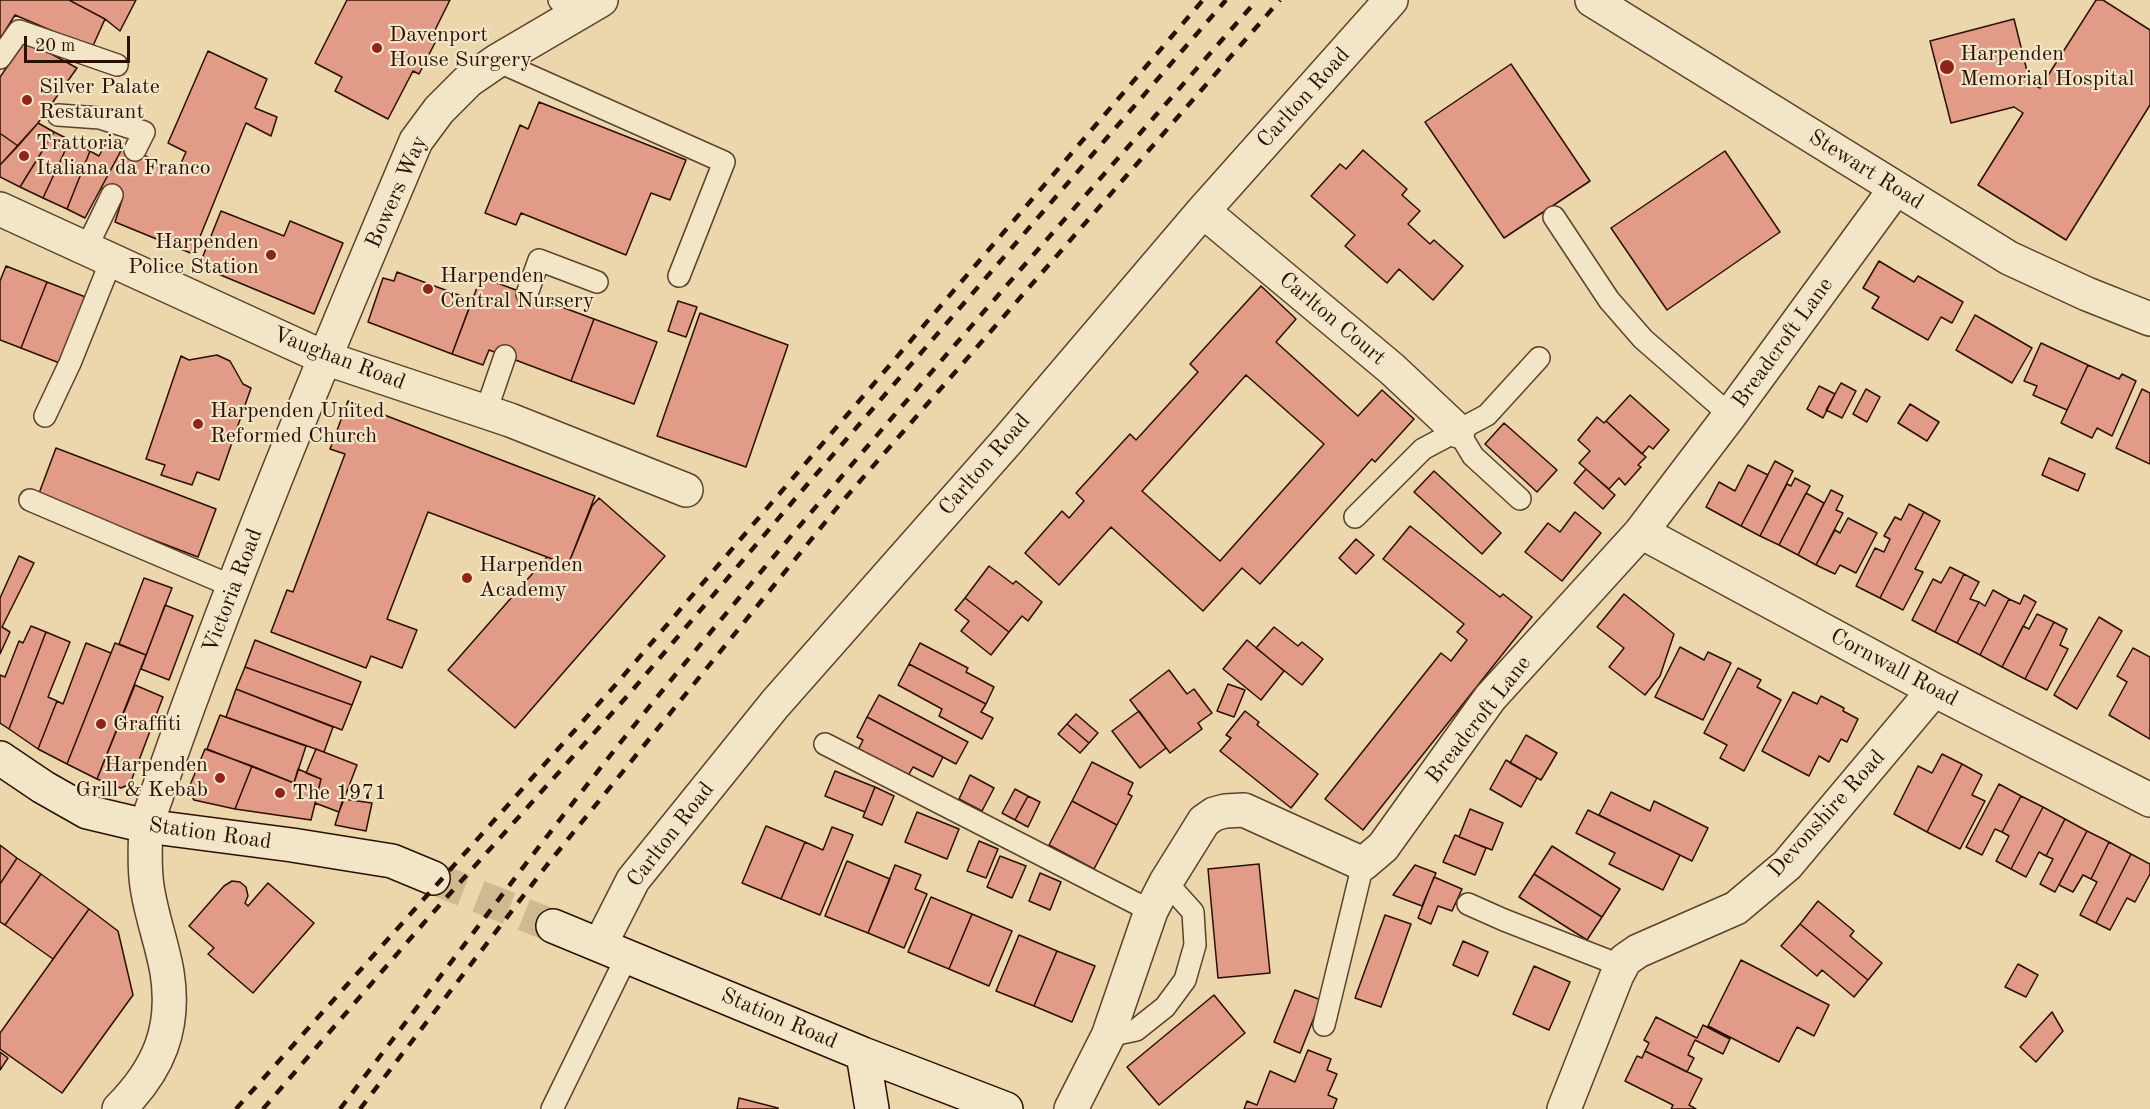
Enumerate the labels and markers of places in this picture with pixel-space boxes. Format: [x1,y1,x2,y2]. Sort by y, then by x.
place label: Davenport House Surgery [389,22,532,74]
marker: Davenport House Surgery [370,41,384,55]
place label: Harpenden Memorial Hospital [1960,41,2135,92]
marker: Harpenden Memorial Hospital [1938,58,1956,76]
place label: Silver Palate Restaurant [39,74,160,125]
marker: Silver Palate Restaurant [20,93,34,107]
place label: Trattoria Italiana da Franco [36,130,211,182]
marker: Trattoria Italiana da Franco [17,149,31,163]
place label: Harpenden Police Station [128,229,259,280]
marker: Harpenden Police Station [264,248,278,262]
place label: Harpenden Central Nursery [440,263,594,314]
marker: Harpenden Central Nursery [421,282,435,296]
place label: Harpenden United Reformed Church [210,398,385,450]
marker: Harpenden United Reformed Church [191,417,205,431]
place label: Harpenden Academy [479,552,583,604]
marker: Harpenden Academy [460,571,474,585]
place label: Graffiti [113,711,181,737]
marker: Graffiti [94,717,108,731]
place label: Harpenden Grill & Kebab [76,752,208,804]
marker: Harpenden Grill & Kebab [213,771,227,785]
place label: The 1971 [292,780,387,806]
marker: The 1971 [273,786,287,800]

